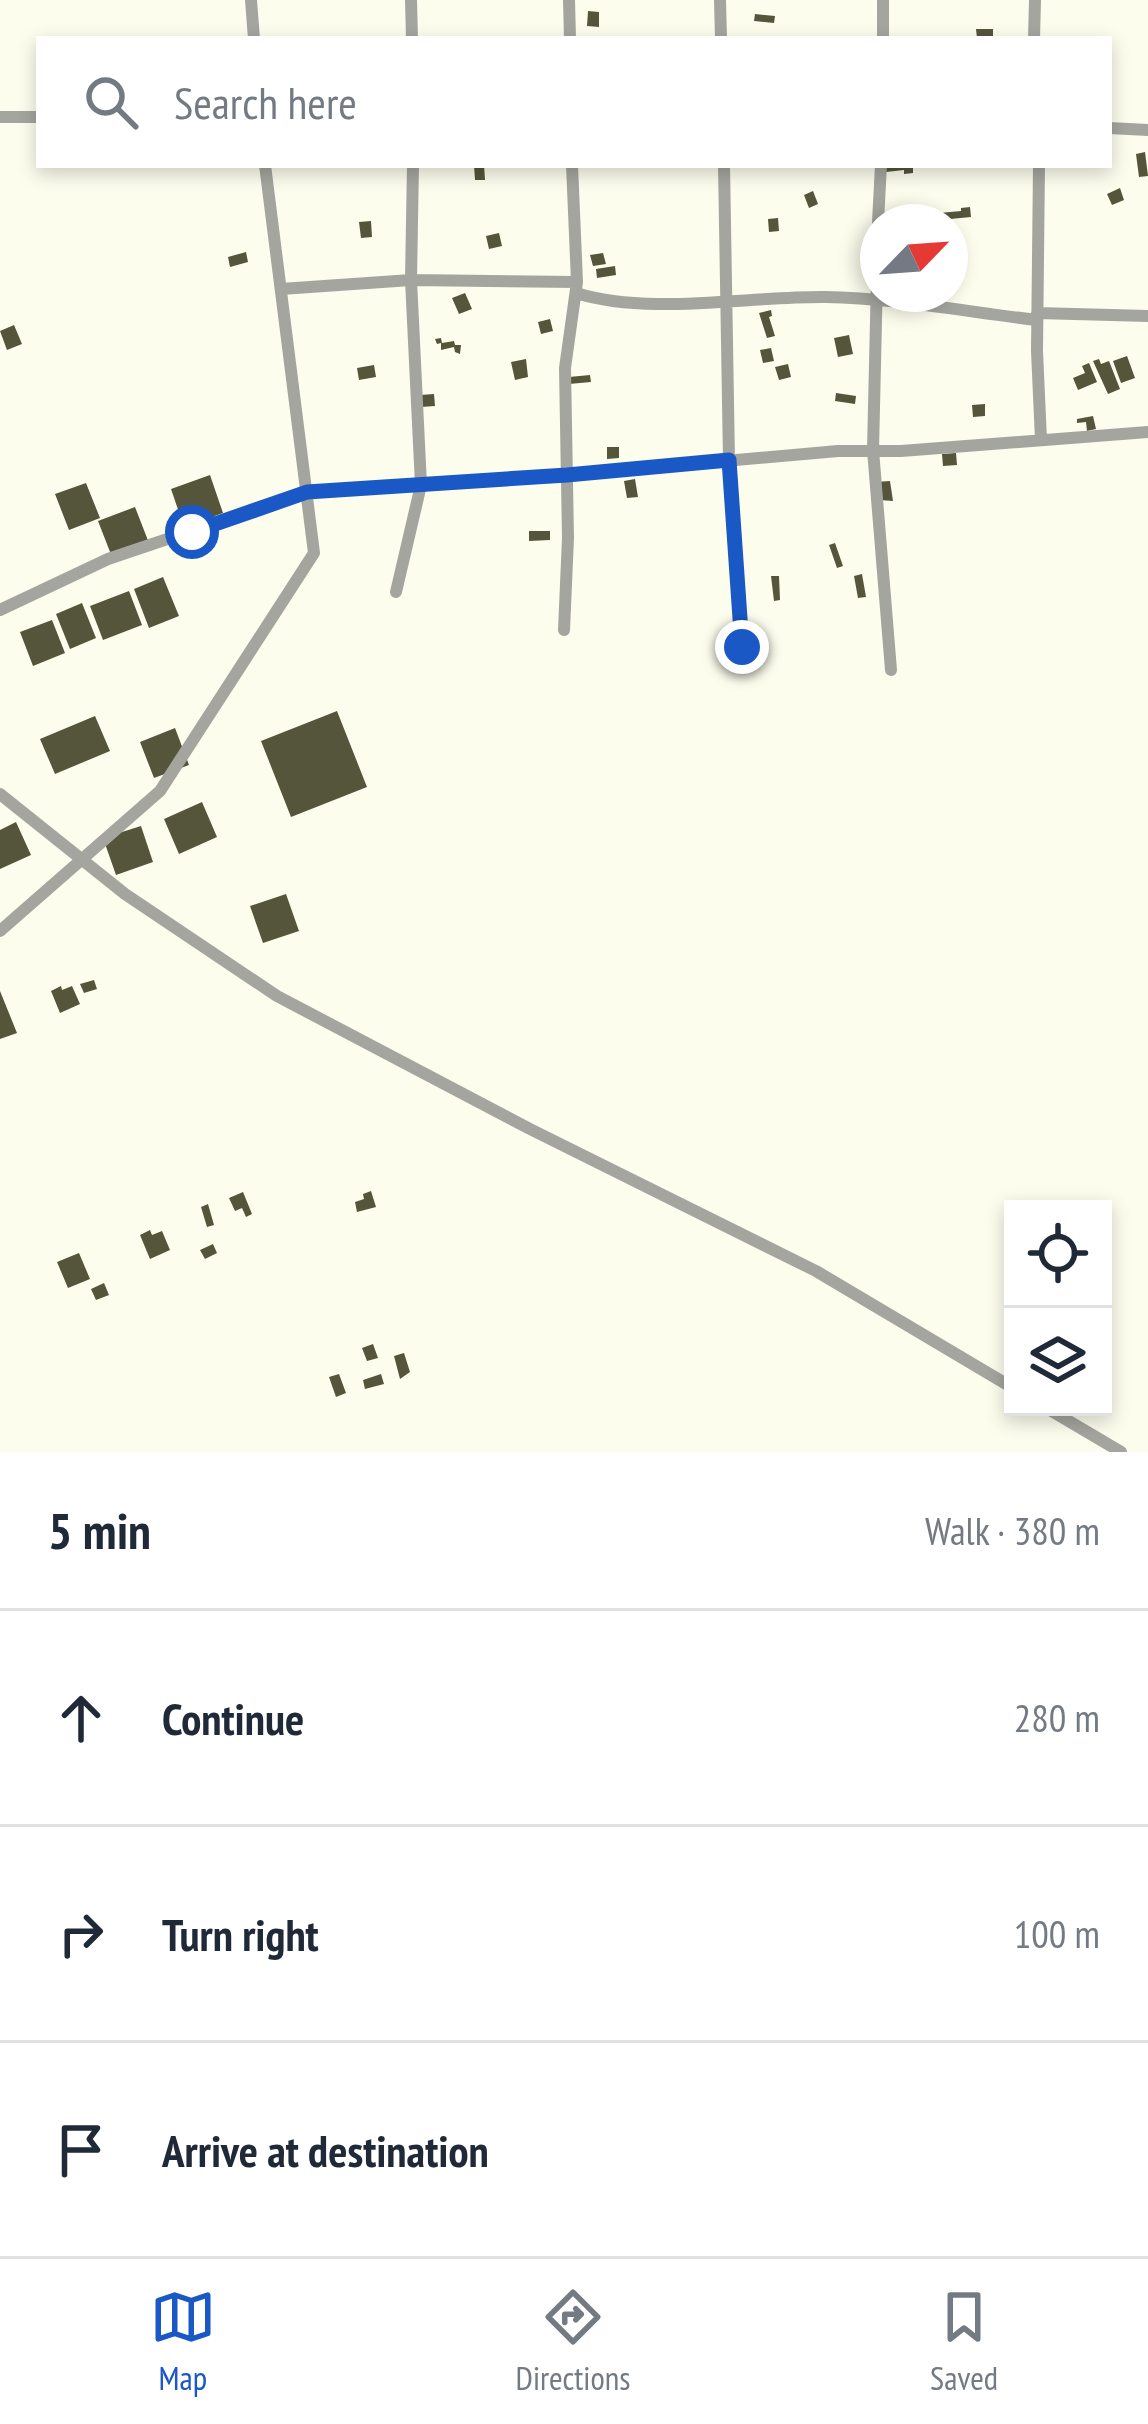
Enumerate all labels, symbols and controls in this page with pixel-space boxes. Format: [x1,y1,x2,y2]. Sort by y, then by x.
search box [36,36,1112,168]
icon: search [78,69,144,135]
text: Search here [174,73,357,131]
north arrow [860,204,968,312]
route start [165,505,219,559]
route end [715,620,769,674]
map controls [1004,1200,1112,1416]
button: locate [1004,1200,1112,1308]
button: layers [1004,1308,1112,1416]
text: 5 min [48,1497,151,1563]
text: Walk · 380 m [925,1505,1100,1556]
icon: ahead [48,1685,114,1751]
text: Continue [162,1689,304,1747]
text: 280 m [1014,1692,1100,1743]
icon: right [48,1901,114,1967]
text: Turn right [162,1905,319,1963]
text: 100 m [1014,1908,1100,1959]
icon: arrive [48,2117,114,2183]
text: Arrive at destination [162,2121,489,2179]
tab: Map [150,2284,216,2399]
tab: Directions [516,2284,630,2399]
tab: Saved [930,2284,998,2399]

